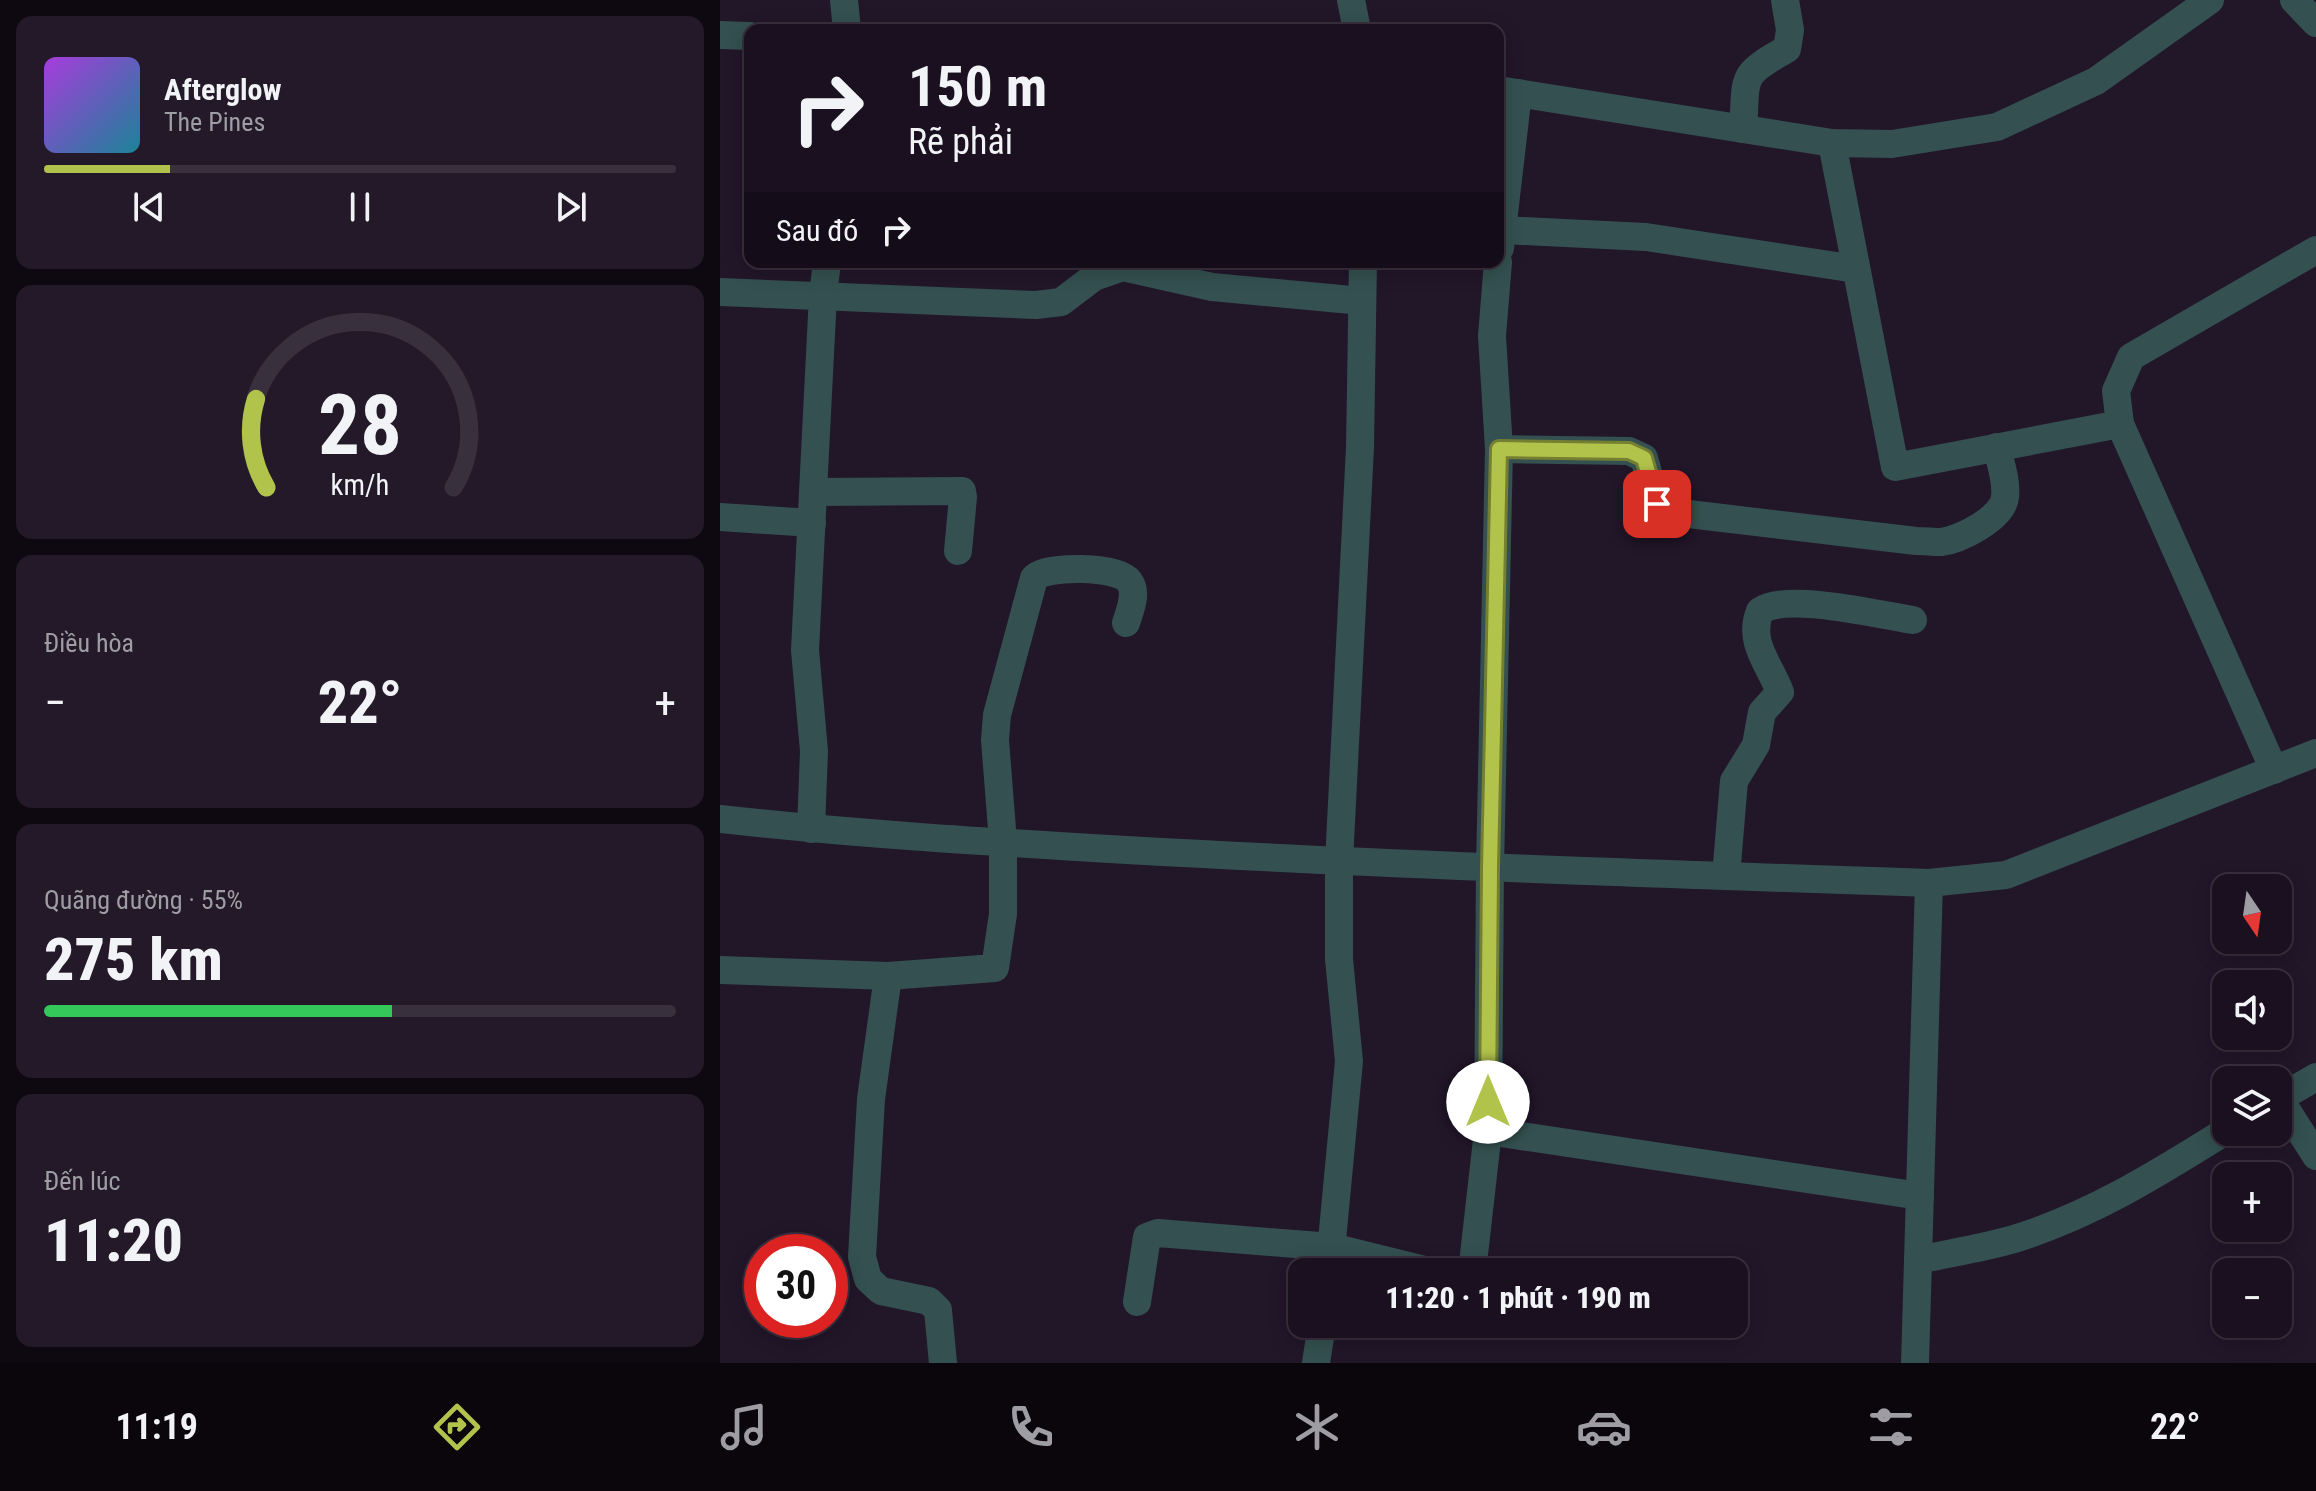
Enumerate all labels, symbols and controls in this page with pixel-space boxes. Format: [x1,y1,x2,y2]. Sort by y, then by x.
text: 150 m [908,54,1047,120]
icon: right [776,56,880,160]
text: Afterglow [164,72,282,107]
text: The Pines [164,107,265,137]
text: Rẽ phải [908,121,1013,163]
icon: previous [127,185,171,229]
icon: pause [338,185,382,229]
icon: next [549,185,593,229]
icon: right [874,208,918,252]
text: Sau đó [776,213,858,248]
text: 28 [318,377,402,474]
text: km/h [331,468,389,502]
pin [1623,470,1691,538]
icon: arrive [1635,482,1679,526]
text: Điều hòa [44,628,134,658]
text: 22° [318,667,402,738]
text: − [44,677,66,729]
text: + [654,677,676,729]
north arrow [2212,874,2292,954]
map controls [2212,874,2292,1338]
text: Quãng đường · 55% [44,885,243,915]
text: 275 km [44,924,223,995]
button: sound [2212,970,2292,1050]
position arrow [1446,1060,1530,1144]
button: layers [2212,1066,2292,1146]
button: + [2212,1162,2292,1242]
text: Đến lúc [44,1166,121,1196]
text: 11:20 [44,1205,183,1276]
speed limit sign: 30 [744,1234,848,1338]
button: − [2212,1258,2292,1338]
text: 11:20 · 1 phút · 190 m [1385,1280,1651,1315]
icon: directions [429,1399,485,1455]
icon: music [716,1399,772,1455]
icon: phone [1003,1399,1059,1455]
icon: climate [1289,1399,1345,1455]
icon: car [1576,1399,1632,1455]
icon: filters [1863,1399,1919,1455]
text: 11:19 [115,1406,198,1448]
text: 22° [2150,1406,2200,1448]

